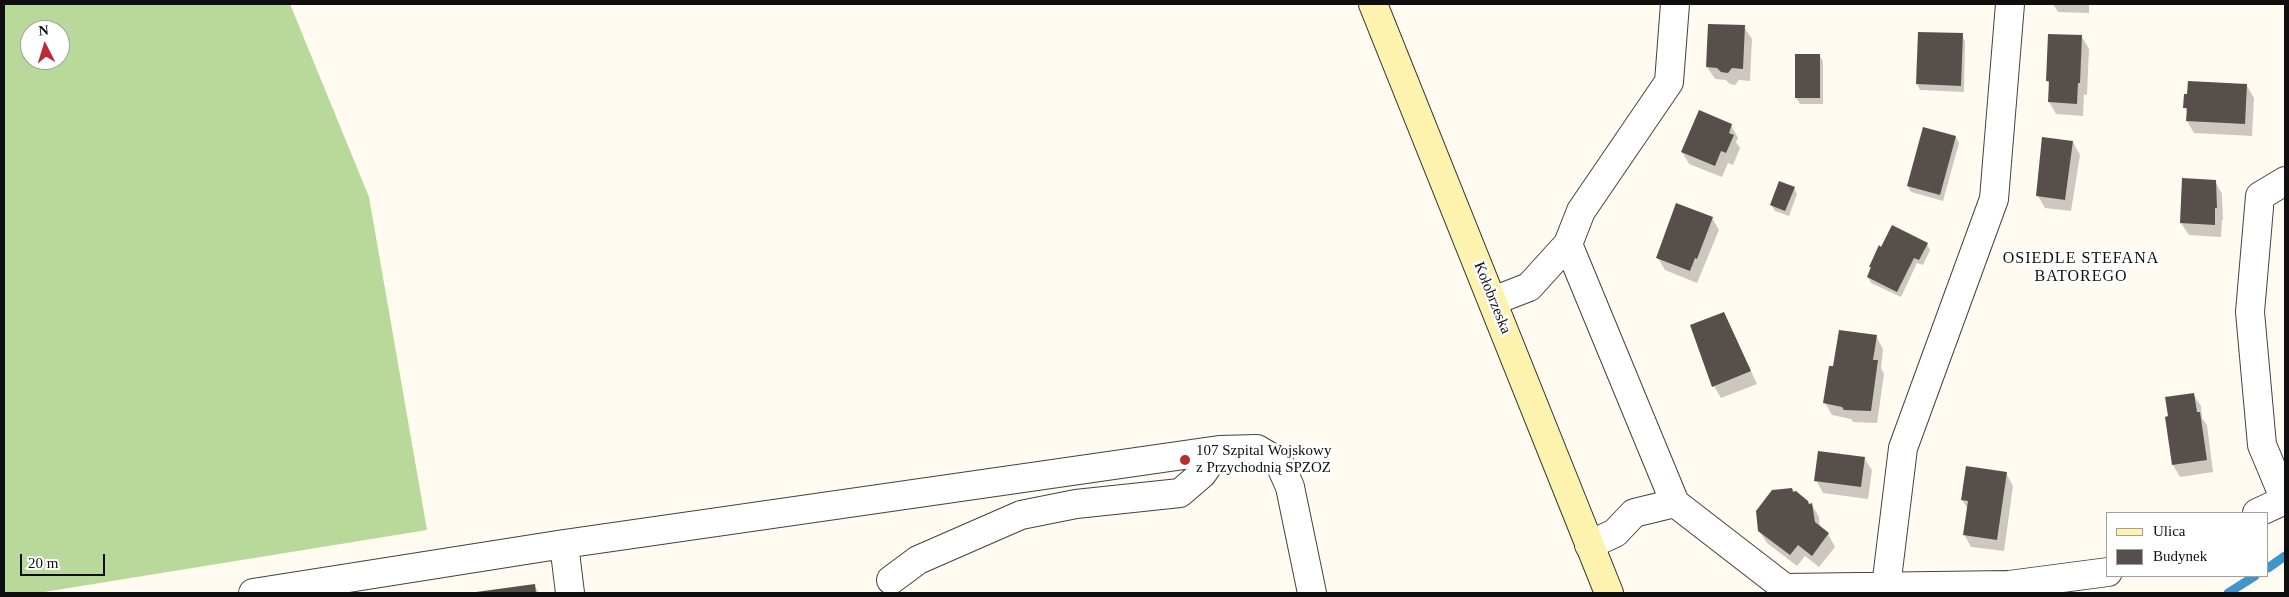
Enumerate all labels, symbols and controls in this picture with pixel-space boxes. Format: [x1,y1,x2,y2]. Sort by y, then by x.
north arrow [20,20,70,70]
text: N [38,23,49,38]
district label: OSIEDLE STEFANA BATOREGO [2001,249,2161,287]
street label: Kołobrzeska [1469,259,1515,337]
place label: 107 Szpital Wojskowy z Przychodnią SPZOZ [1196,442,1331,477]
marker: 107 Szpital Wojskowy z Przychodnią SPZOZ [1178,453,1192,467]
legend [2106,512,2269,577]
text: Ulica [2153,523,2185,539]
scale bar [22,544,108,576]
text: Budynek [2153,548,2207,564]
text: 20 m [28,555,58,571]

